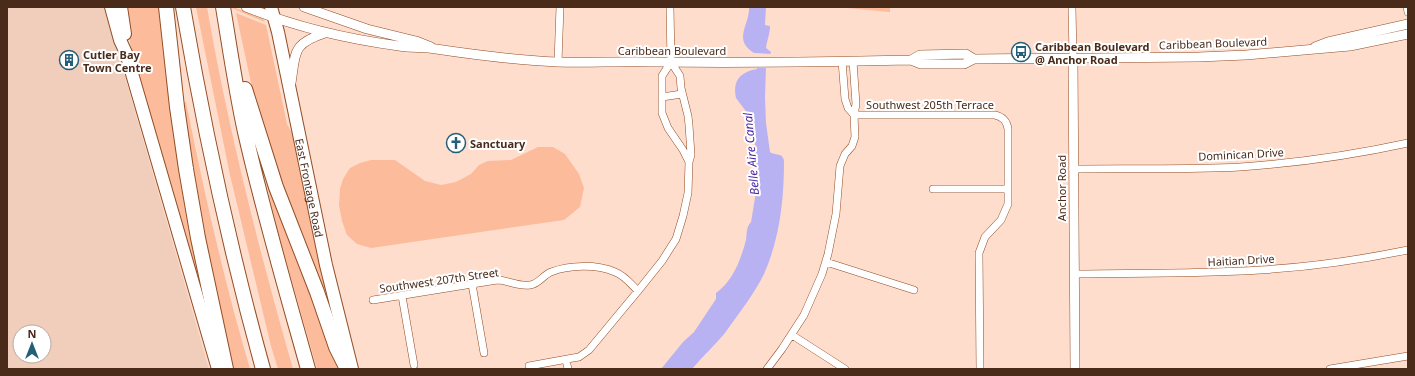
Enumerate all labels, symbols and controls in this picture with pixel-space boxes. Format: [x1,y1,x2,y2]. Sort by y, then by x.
street label: Caribbean Boulevard [1159,34,1267,52]
place label: Caribbean Boulevard @ Anchor Road [1035,39,1149,67]
bus stop icon: Caribbean Boulevard @ Anchor Road [1010,41,1032,63]
street label: Caribbean Boulevard [618,43,726,58]
place label: Cutler Bay Town Centre [83,47,152,75]
building icon: Cutler Bay Town Centre [58,49,80,71]
street label: Southwest 205th Terrace [866,97,994,112]
water label: Belle Aire Canal [739,111,763,196]
church icon: Sanctuary [445,132,467,154]
place label: Sanctuary [470,136,526,151]
street label: East Frontage Road [293,137,328,238]
street label: Dominican Drive [1198,144,1284,164]
street label: Anchor Road [1054,155,1069,221]
street label: Haitian Drive [1207,251,1275,269]
street label: Southwest 207th Street [378,264,500,296]
north arrow [12,324,52,364]
text: N [28,326,36,341]

